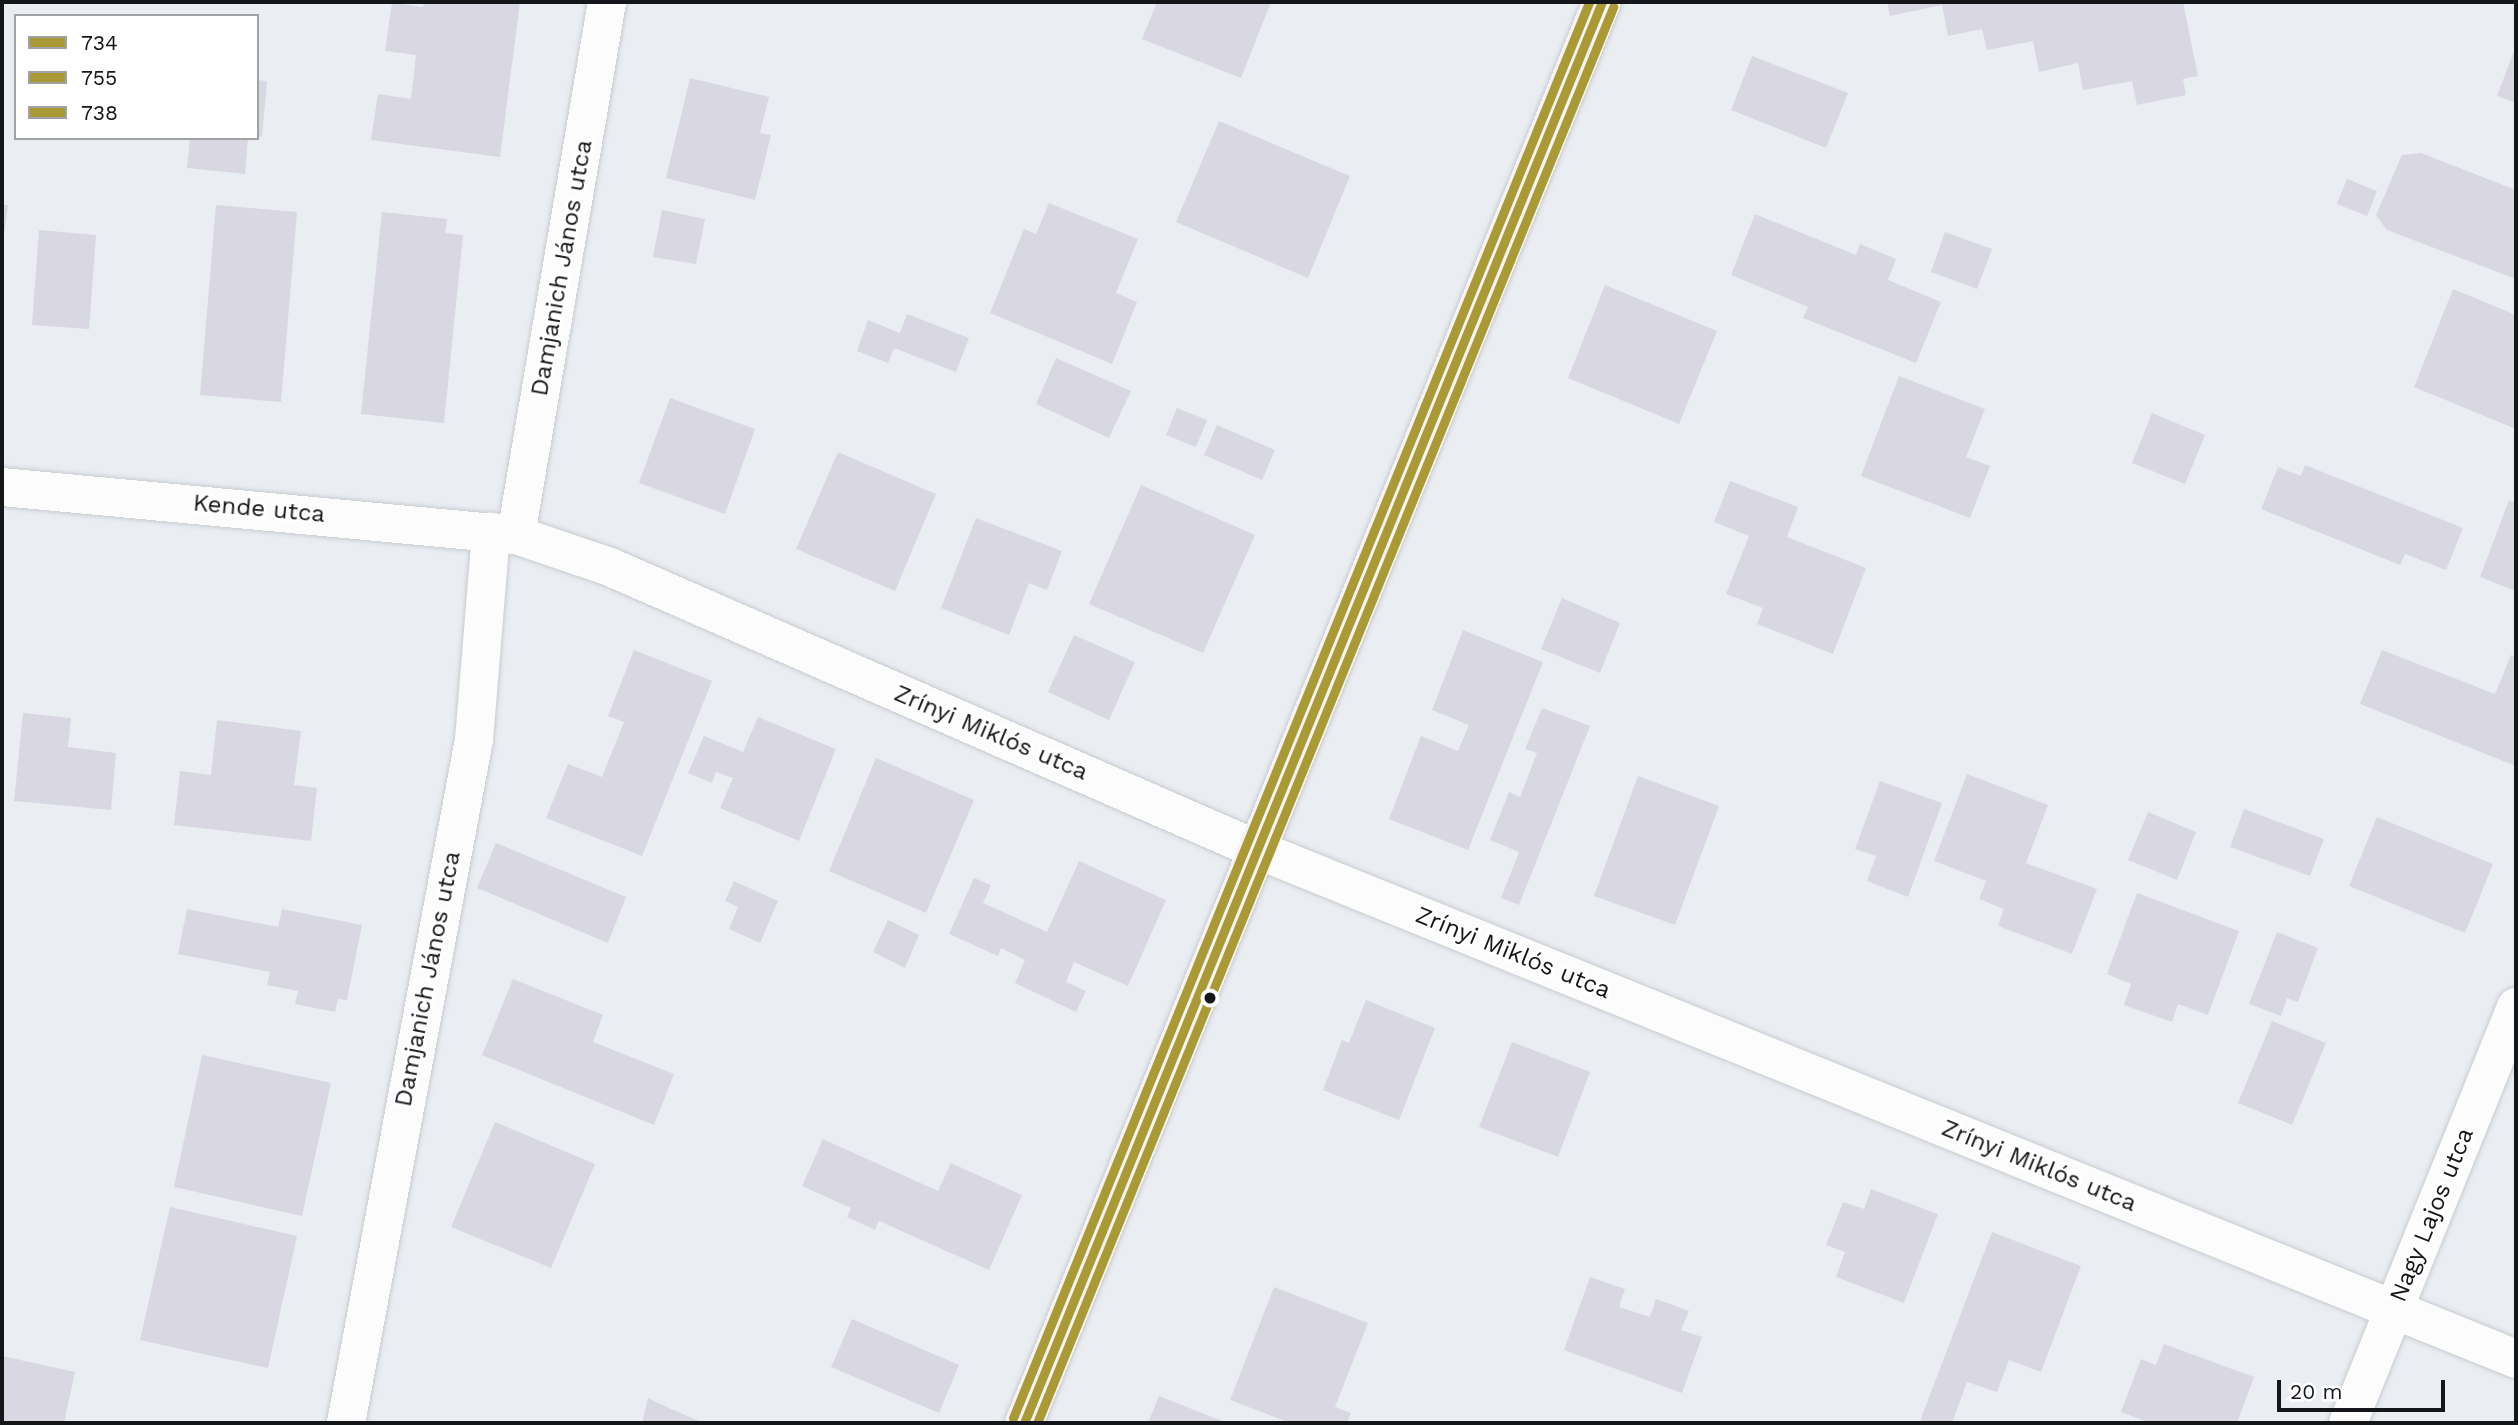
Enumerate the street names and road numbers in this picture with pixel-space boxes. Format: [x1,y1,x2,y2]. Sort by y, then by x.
street label: Damjanich János utca [525,137,599,399]
street label: Kende utca [192,489,326,529]
street label: Zrínyi Miklós utca [890,679,1092,787]
street label: Damjanich János utca [389,849,467,1109]
street label: Zrínyi Miklós utca [1411,901,1615,1005]
street label: Zrínyi Miklós utca [1937,1114,2141,1218]
street label: Nagy Lajos utca [2384,1123,2480,1307]

